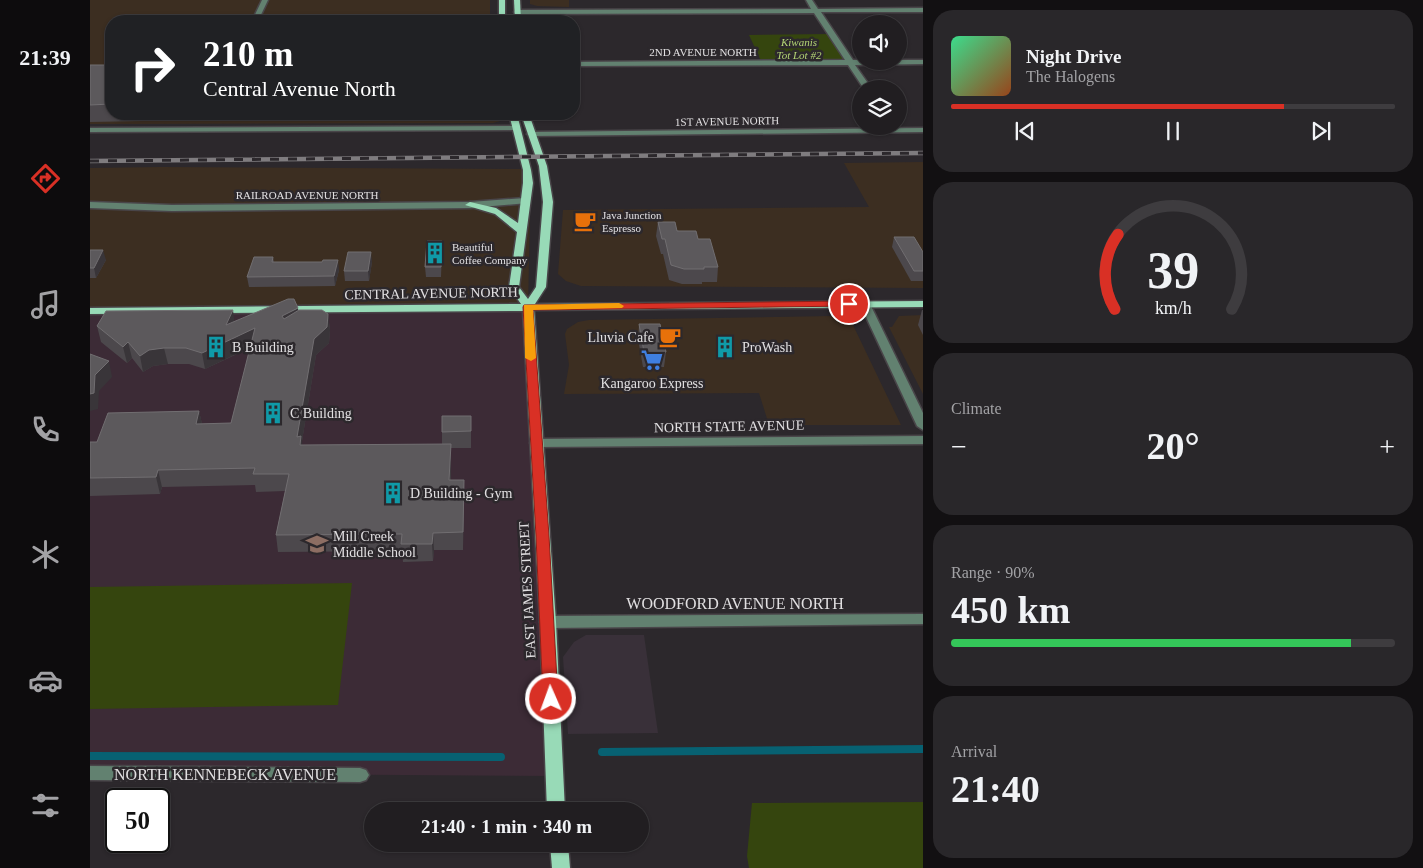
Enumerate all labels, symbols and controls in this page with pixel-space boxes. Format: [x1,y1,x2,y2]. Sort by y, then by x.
map controls [852,15,907,135]
button: sound [852,15,907,70]
icon: right [120,35,185,100]
text: 210 m [203,35,293,74]
park label: Kiwanis Tot Lot #2 [777,36,822,61]
text: 21:39 [19,45,71,70]
street label: 2ND AVENUE NORTH [649,46,757,58]
text: Night Drive [1026,46,1122,67]
text: The Halogens [1026,68,1115,85]
text: Central Avenue North [203,76,396,101]
button: layers [852,80,907,135]
street label: 1ST AVENUE NORTH [675,114,779,128]
icon: previous [1011,117,1039,145]
icon: pause [1159,117,1187,145]
icon: next [1307,117,1335,145]
icon: directions [28,161,63,196]
street label: RAILROAD AVENUE NORTH [236,189,378,201]
cafe icon: Java Junction Espresso [572,208,598,234]
place label: Java Junction Espresso [602,209,662,234]
building icon: Beautiful Coffee Company [422,240,448,266]
place label: Beautiful Coffee Company [452,241,528,266]
text: 39 [1147,242,1199,299]
pin [828,283,870,325]
street label: CENTRAL AVENUE NORTH [344,284,518,303]
icon: music [28,287,63,322]
icon: arrive [835,290,863,318]
text: km/h [1155,298,1191,318]
cafe icon: Lluvia Cafe [657,324,683,350]
place label: Lluvia Cafe [588,330,654,345]
building icon: B Building [203,334,229,360]
building icon: ProWash [712,334,738,360]
place label: B Building [232,340,294,355]
place label: ProWash [742,340,792,355]
supermarket icon: Kangaroo Express [639,347,665,373]
place label: Kangaroo Express [600,376,704,391]
building icon: C Building [260,400,286,426]
text: Climate [951,400,1002,417]
place label: C Building [290,406,352,421]
icon: phone [28,412,63,447]
street label: NORTH STATE AVENUE [654,418,804,435]
text: 20° [1146,425,1200,467]
text: − [951,431,967,462]
text: + [1379,431,1395,462]
building icon: D Building - Gym [380,480,406,506]
place label: D Building - Gym [410,486,512,501]
street label: EAST JAMES STREET [516,521,539,659]
place label: Mill Creek Middle School [333,529,416,560]
school or university icon: Mill Creek Middle School [304,531,330,557]
icon: climate [28,537,63,572]
text: Range · 90% [951,564,1035,581]
text: 450 km [951,589,1070,631]
street label: WOODFORD AVENUE NORTH [626,595,844,612]
icon: car [28,663,63,698]
position arrow [524,672,576,724]
text: Arrival [951,743,997,760]
street label: NORTH KENNEBECK AVENUE [114,766,336,783]
text: 21:40 [951,768,1040,810]
icon: filters [28,788,63,823]
speed limit sign: 50 [105,788,170,853]
text: 21:40 · 1 min · 340 m [421,816,592,837]

